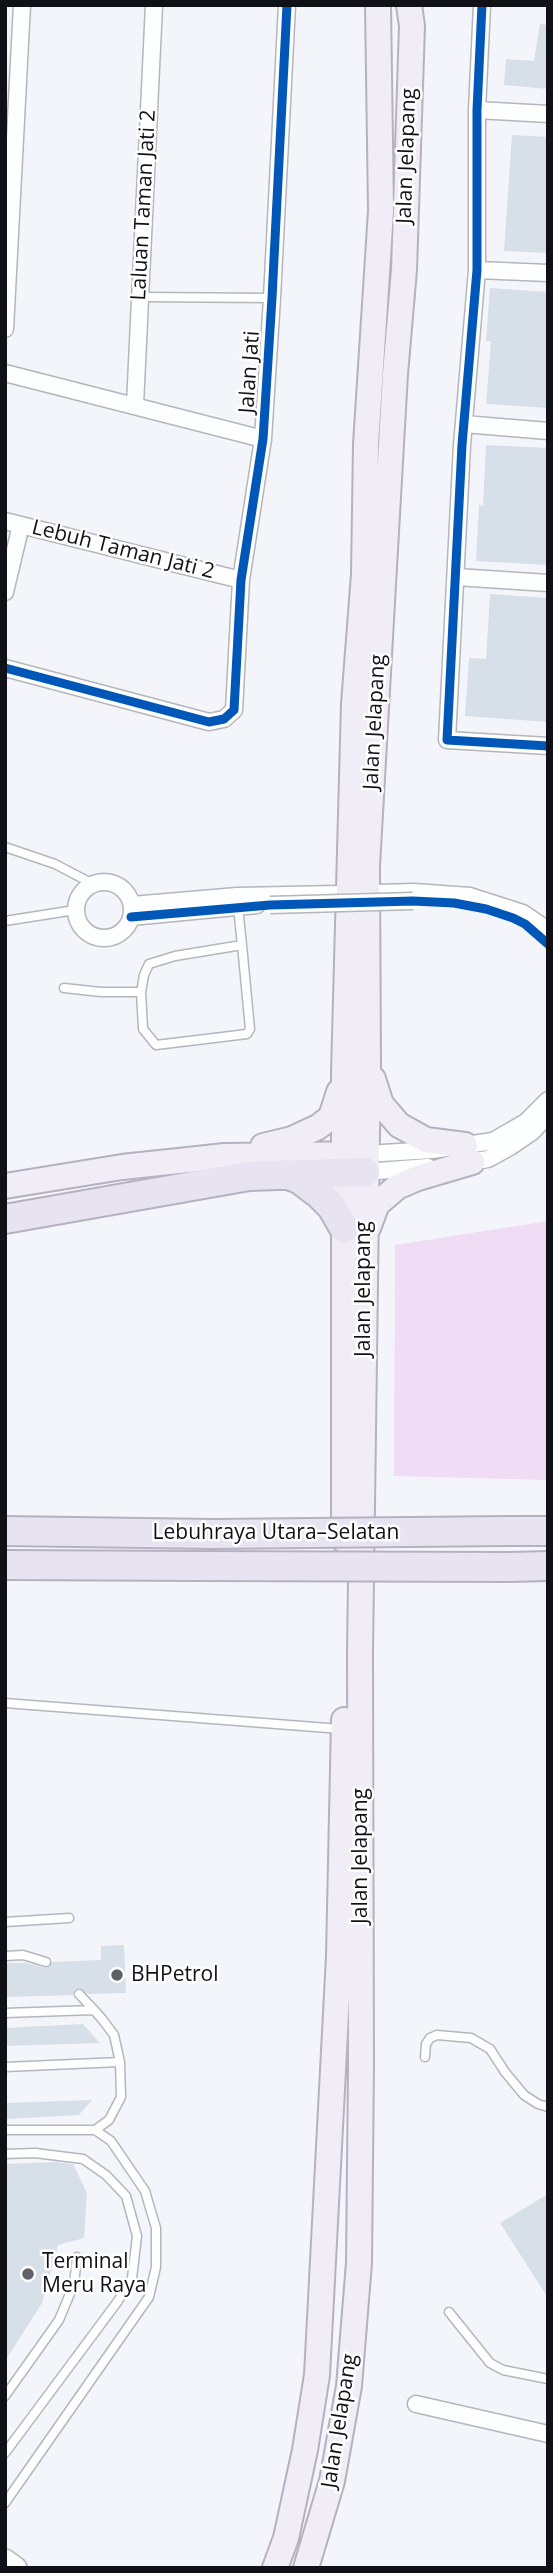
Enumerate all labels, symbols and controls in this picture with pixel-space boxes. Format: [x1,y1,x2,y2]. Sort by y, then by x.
street label: Jalan Jelapang [392,88,422,224]
street label: Laluan Taman Jati 2 [126,109,162,301]
street label: Jalan Jati [235,330,265,414]
street label: Lebuh Taman Jati 2 [29,515,217,585]
street label: Jalan Jelapang [359,654,391,790]
street label: Jalan Jelapang [351,1221,377,1357]
street label: Lebuhraya Utara–Selatan [153,1520,399,1546]
street label: Jalan Jelapang [348,1788,374,1924]
place label: BHPetrol [131,1962,218,1988]
marker: BHPetrol [109,1967,125,1983]
place label: Terminal Meru Raya [42,2249,146,2299]
marker: Terminal Meru Raya [20,2266,36,2282]
street label: Jalan Jelapang [317,2352,363,2490]

